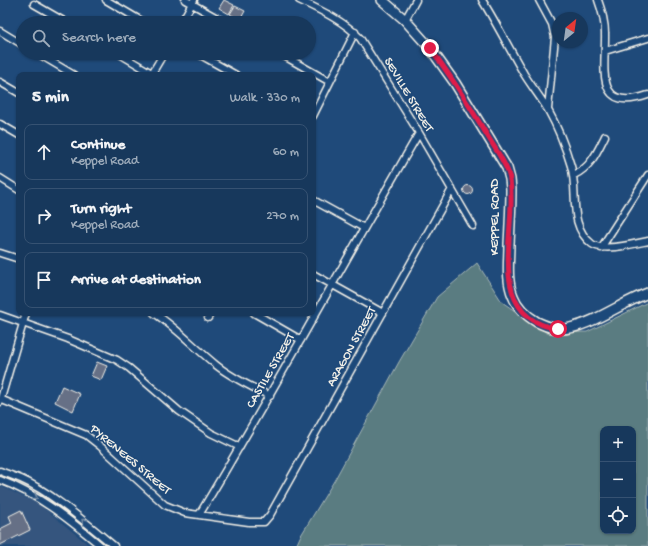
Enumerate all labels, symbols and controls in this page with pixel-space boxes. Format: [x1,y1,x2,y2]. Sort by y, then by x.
north arrow [552,12,588,48]
search box [16,16,316,60]
icon: search [30,27,52,49]
text: Search here [62,29,136,47]
route end [421,39,439,57]
street label: SEVILLE STREET [380,55,437,136]
text: 5 min [32,88,69,108]
text: Walk · 330 m [230,91,300,106]
text: Continue [71,136,125,154]
icon: ahead [33,141,55,163]
text: 60 m [273,145,299,160]
text: Keppel Road [71,154,139,169]
street label: KEPPEL ROAD [488,178,503,255]
text: Turn right [71,200,131,218]
icon: right [33,205,55,227]
text: 270 m [266,209,299,224]
text: Keppel Road [71,218,139,233]
icon: arrive [33,269,55,291]
text: Arrive at destination [71,271,201,289]
street label: ARAGON STREET [324,304,381,389]
route start [549,320,567,338]
street label: CASTILE STREET [244,330,299,411]
street label: PYRENEES STREET [86,421,174,499]
map controls [600,426,636,534]
button: + [600,426,636,462]
button: − [600,462,636,498]
one-way arrow [31,492,38,499]
button: locate [600,498,636,534]
one-way arrow [81,519,88,526]

